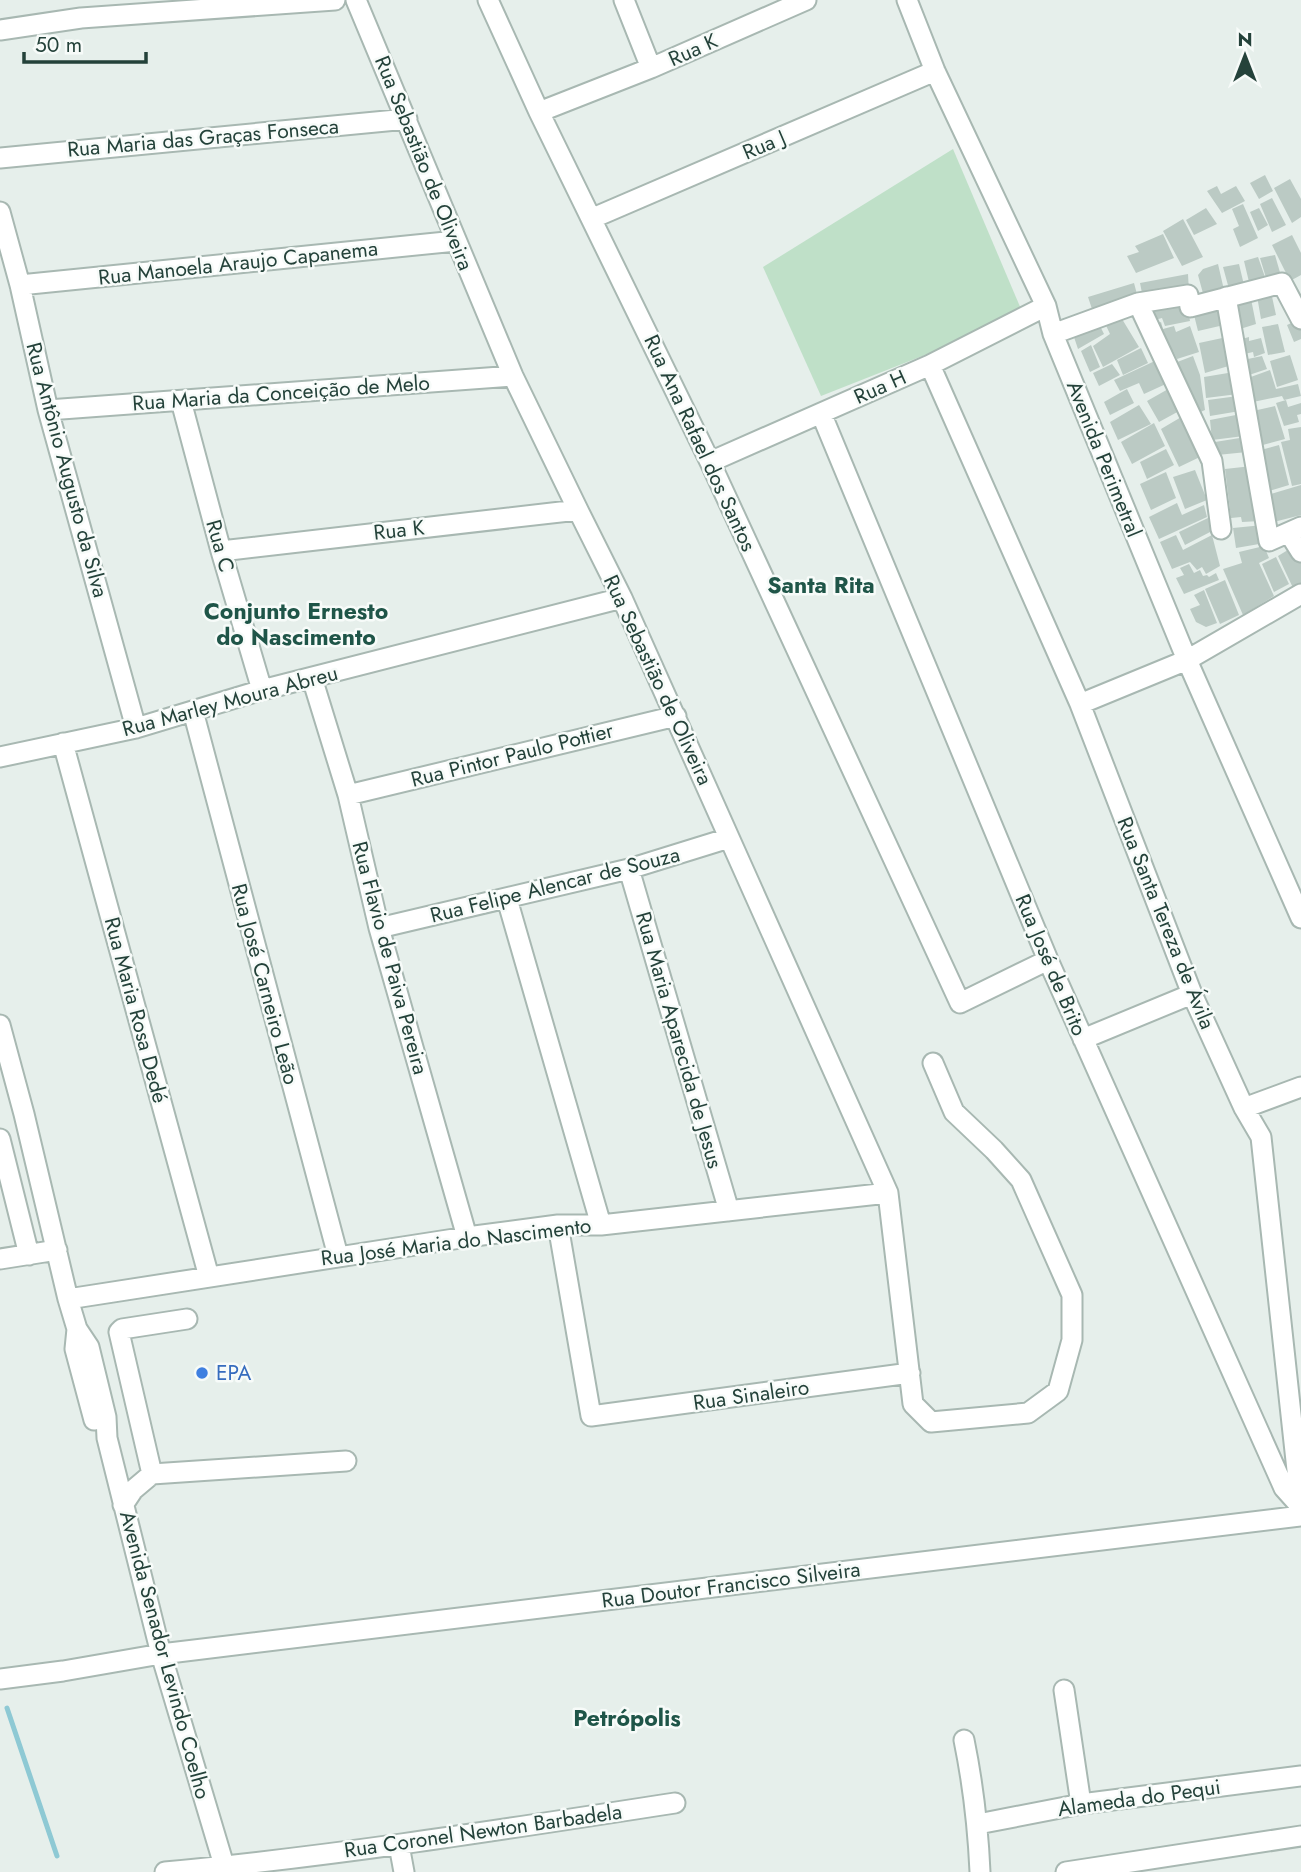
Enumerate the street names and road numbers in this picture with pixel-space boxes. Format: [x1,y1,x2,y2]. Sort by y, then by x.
street label: Rua K [664,26,723,74]
street label: Rua Sebastião de Oliveira [367,51,481,275]
street label: Rua Maria das Graças Fonseca [66,111,340,165]
street label: Rua J [738,123,790,167]
street label: Rua Manoela Araujo Capanema [97,233,379,293]
street label: Rua Ana Rafael dos Santos [636,330,764,556]
street label: Rua Antônio Augusto da Silva [18,339,116,601]
street label: Rua H [849,362,911,412]
street label: Rua Maria da Conceição de Melo [131,368,431,418]
street label: Avenida Perimetral [1059,376,1149,542]
street label: Rua K [372,512,426,548]
street label: Rua C [198,516,242,576]
street label: Rua Sebastião de Oliveira [596,570,720,790]
street label: Rua Marley Moura Abreu [119,658,341,744]
street label: Rua Pintor Paulo Pottier [408,715,617,795]
street label: Rua Santa Tereza de Ávila [1110,812,1222,1034]
street label: Rua Flavio de Paiva Pereira [344,838,436,1078]
street label: Rua Felipe Alencar de Souza [427,839,683,931]
street label: Rua José Carneiro Leão [224,880,306,1088]
street label: Rua José de Brito [1008,890,1094,1040]
street label: Rua Maria Aparecida de Jesus [628,908,730,1172]
street label: Rua Maria Rosa Dedé [97,914,175,1106]
street label: Rua José Maria do Nascimento [319,1211,593,1273]
street label: Rua Sinaleiro [691,1372,811,1418]
street label: Avenida Senador Levindo Coelho [112,1508,218,1802]
street label: Rua Doutor Francisco Silveira [600,1554,862,1616]
street label: Alameda do Pequi [1056,1772,1222,1824]
street label: Rua Coronel Newton Barbadela [342,1797,624,1865]

